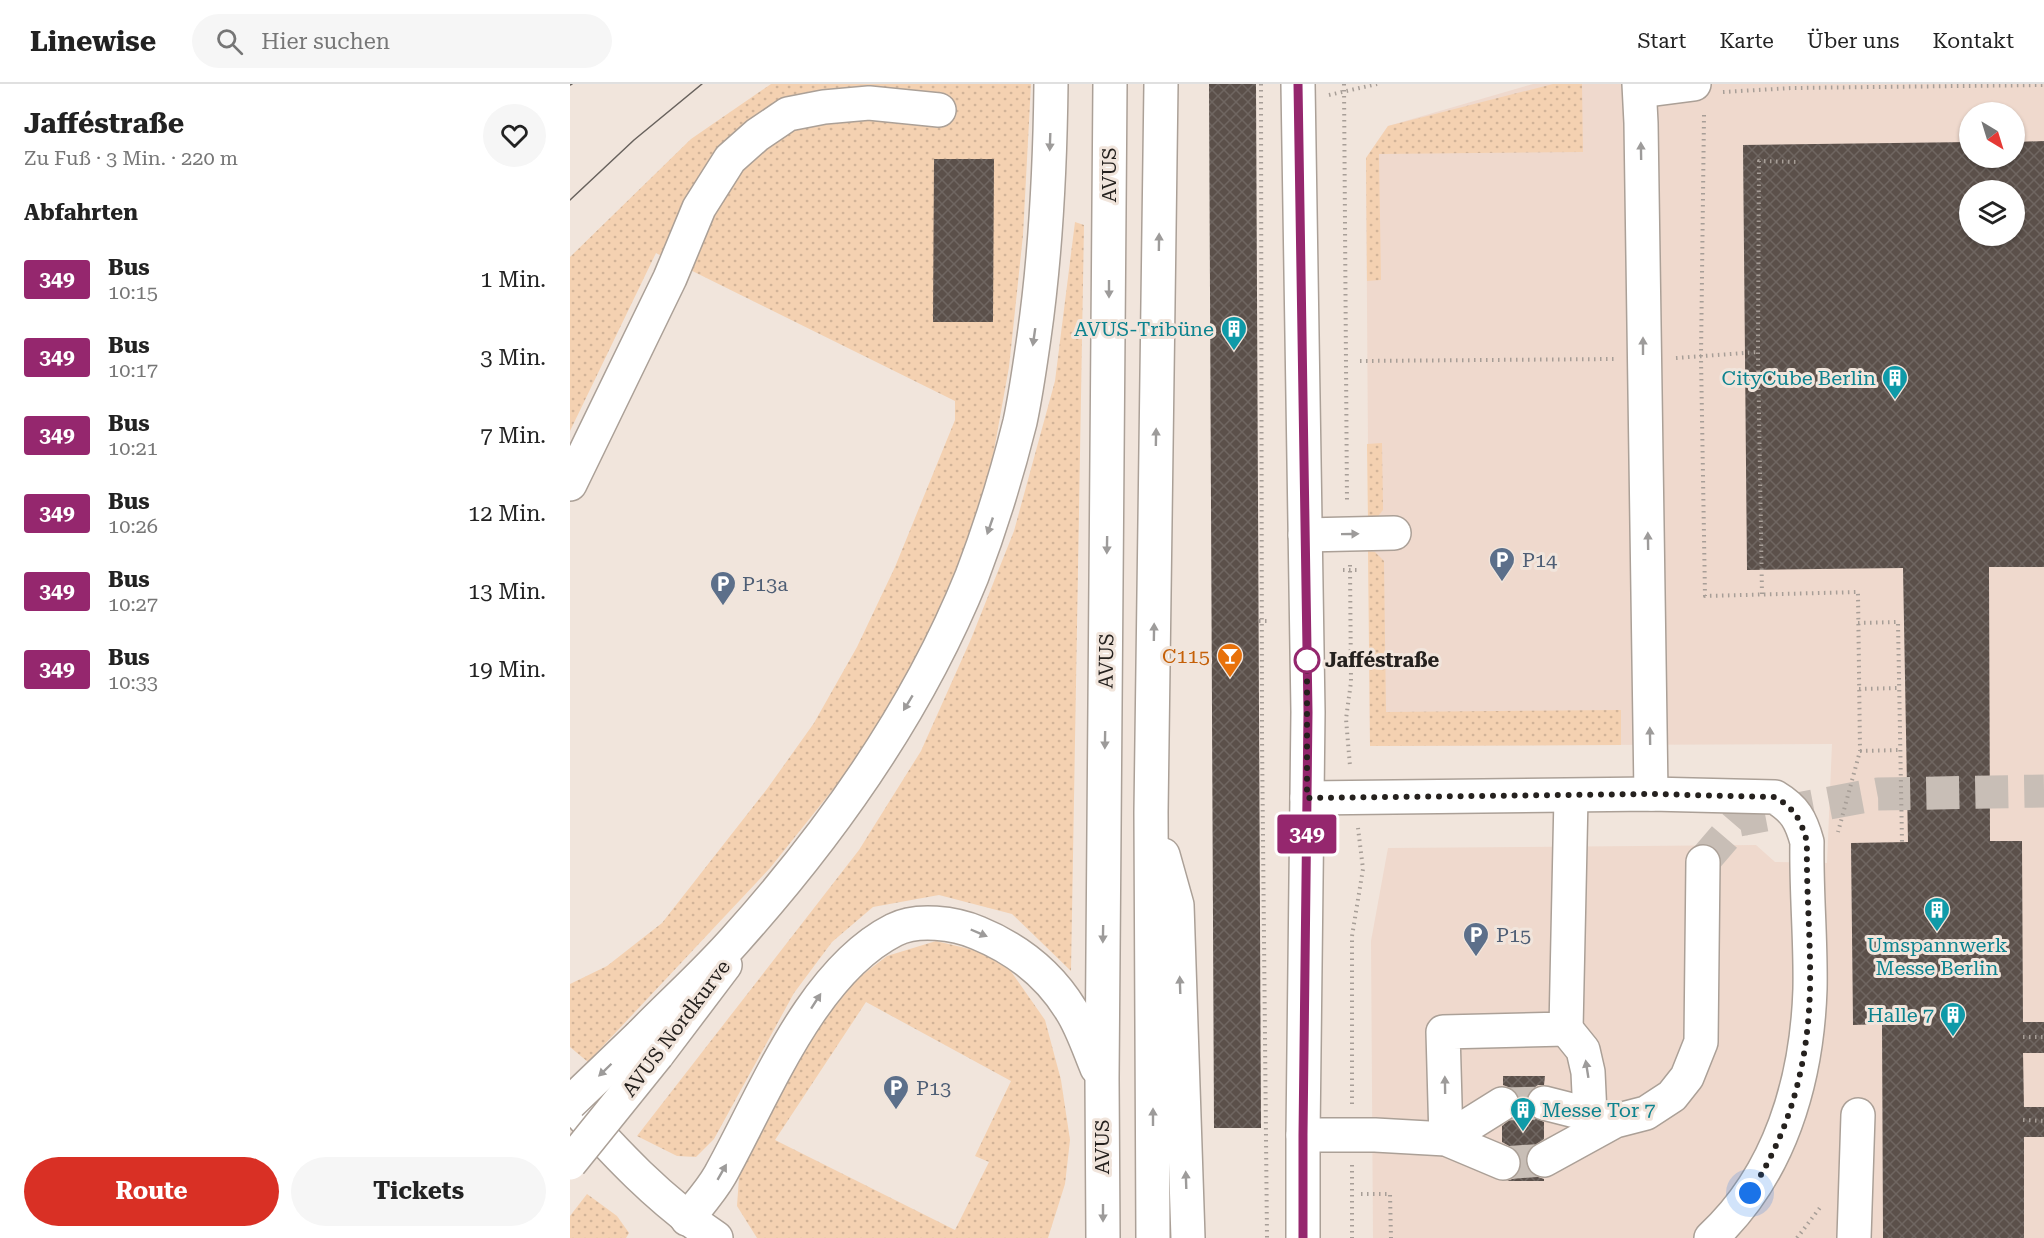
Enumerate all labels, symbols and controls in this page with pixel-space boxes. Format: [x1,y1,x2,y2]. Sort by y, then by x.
search box [192,14,612,68]
text: Linewise [30,25,156,58]
icon: search [213,25,246,58]
text: Hier suchen [261,29,390,54]
text: Start [1638,29,1686,53]
text: Karte [1719,29,1774,53]
text: Über uns [1807,29,1899,53]
text: Kontakt [1932,29,2014,53]
north arrow [1959,102,2025,168]
map controls [1959,102,2025,246]
button: heart [483,104,546,167]
text: Jafféstraße [24,107,184,140]
one-way arrow [1045,133,1054,152]
one-way arrow [1637,141,1646,160]
text: Zu Fuß · 3 Min. · 220 m [24,146,238,170]
street label: AVUS [1097,147,1121,203]
button: layers [1959,180,2025,246]
text: Abfahrten [24,200,138,225]
one-way arrow [1154,232,1163,251]
text: Bus [108,255,150,280]
text: 349 [39,267,75,291]
text: 1 Min. [480,267,546,292]
text: 10:15 [108,280,158,304]
one-way arrow [1104,280,1114,299]
building icon: AVUS-Tribüne [1219,314,1249,352]
place label: AVUS-Tribüne [1074,317,1214,341]
one-way arrow [1029,327,1038,346]
text: Bus [108,333,150,358]
one-way arrow [1639,336,1648,355]
text: 349 [39,345,75,369]
text: 3 Min. [480,345,546,370]
text: 10:17 [108,358,158,382]
building icon: CityCube Berlin [1880,363,1910,401]
place label: CityCube Berlin [1722,366,1876,390]
text: Bus [108,411,150,436]
text: 349 [39,423,75,447]
text: 7 Min. [480,423,546,448]
one-way arrow [1151,427,1161,446]
text: 10:21 [108,436,158,460]
text: Bus [108,489,150,514]
text: 349 [39,501,75,525]
text: 12 Min. [468,501,546,526]
text: 10:26 [108,514,158,538]
one-way arrow [985,517,994,535]
one-way arrow [1340,529,1359,539]
one-way arrow [1643,531,1652,550]
one-way arrow [1102,535,1111,554]
parking icon: P14 [1487,545,1517,583]
place label: P14 [1522,548,1558,572]
text: Bus [108,567,150,592]
parking icon: P13a [708,569,738,607]
place label: P13a [742,572,788,596]
text: 349 [39,579,75,603]
text: 13 Min. [468,579,546,604]
text: 10:27 [108,592,158,616]
one-way arrow [1149,622,1158,641]
street label: AVUS [1094,633,1118,689]
bar icon: C115 [1215,641,1245,679]
place label: C115 [1162,644,1210,668]
text: Bus [108,645,150,670]
marker: Jafféstraße [1294,647,1320,673]
place label: Jafféstraße [1325,648,1440,672]
text: 349 [39,657,75,681]
text: 19 Min. [468,657,546,682]
text: 10:33 [108,670,158,694]
one-way arrow [903,695,914,711]
one-way arrow [1646,726,1655,745]
one-way arrow [1100,730,1110,749]
line badge: 349 [1272,814,1341,854]
text: 349 [1289,822,1325,846]
building icon: Umspannwerk Messe Berlin [1922,895,1952,933]
parking icon: P15 [1461,920,1491,958]
place label: P15 [1496,923,1531,947]
one-way arrow [1098,925,1108,944]
one-way arrow [971,928,989,938]
place label: Umspannwerk Messe Berlin [1867,933,2008,980]
street label: AVUS Nordkurve [617,955,735,1101]
one-way arrow [1175,975,1184,994]
one-way arrow [811,993,822,1010]
building icon: Halle 7 [1938,1000,1968,1038]
place label: Halle 7 [1867,1003,1934,1027]
one-way arrow [1582,1059,1591,1078]
one-way arrow [598,1063,613,1077]
parking icon: P13 [881,1073,911,1111]
place label: P13 [916,1076,951,1100]
one-way arrow [1440,1076,1449,1095]
building icon: Messe Tor 7 [1508,1095,1538,1133]
place label: Messe Tor 7 [1542,1098,1656,1122]
one-way arrow [1148,1107,1157,1126]
street label: AVUS [1090,1119,1114,1175]
button: Route [24,1157,279,1226]
button: Tickets [291,1157,546,1226]
one-way arrow [716,1164,727,1180]
one-way arrow [1182,1170,1191,1189]
your location [1735,1178,1765,1208]
one-way arrow [1098,1204,1108,1223]

